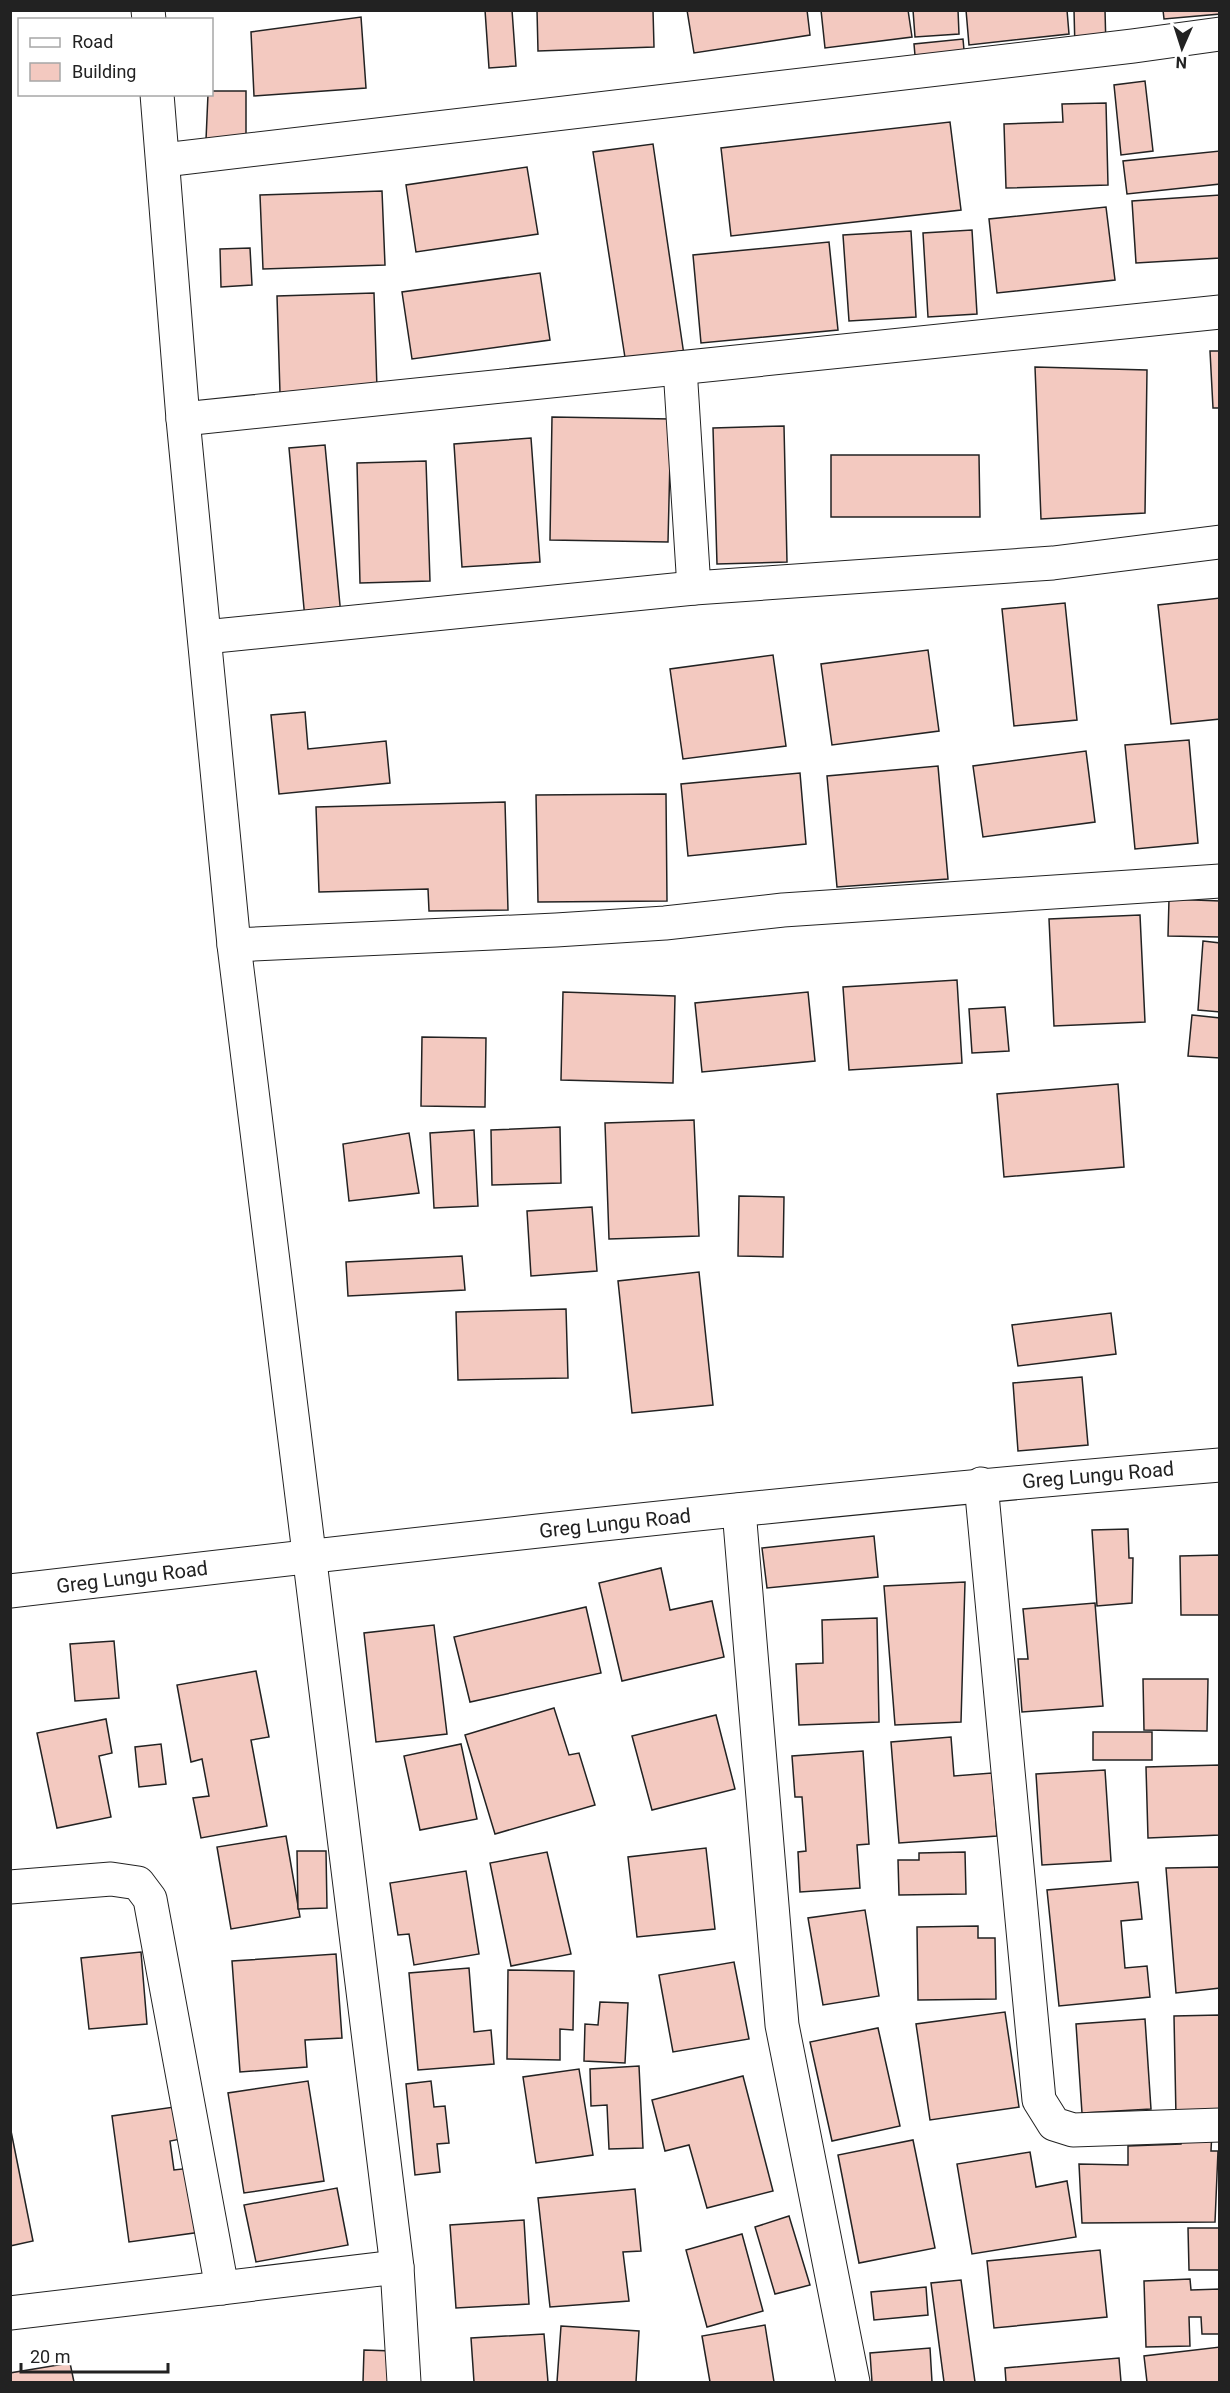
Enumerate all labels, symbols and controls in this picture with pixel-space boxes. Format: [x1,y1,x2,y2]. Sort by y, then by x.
legend [18,18,213,96]
north arrow [1152,18,1212,78]
text: Road [72,31,113,52]
text: N [1175,53,1187,72]
text: Building [72,61,136,82]
street label: Greg Lungu Road [1021,1456,1175,1494]
street label: Greg Lungu Road [538,1503,692,1543]
street label: Greg Lungu Road [55,1556,209,1598]
scale bar [21,2336,168,2374]
text: 20 m [30,2346,70,2367]

